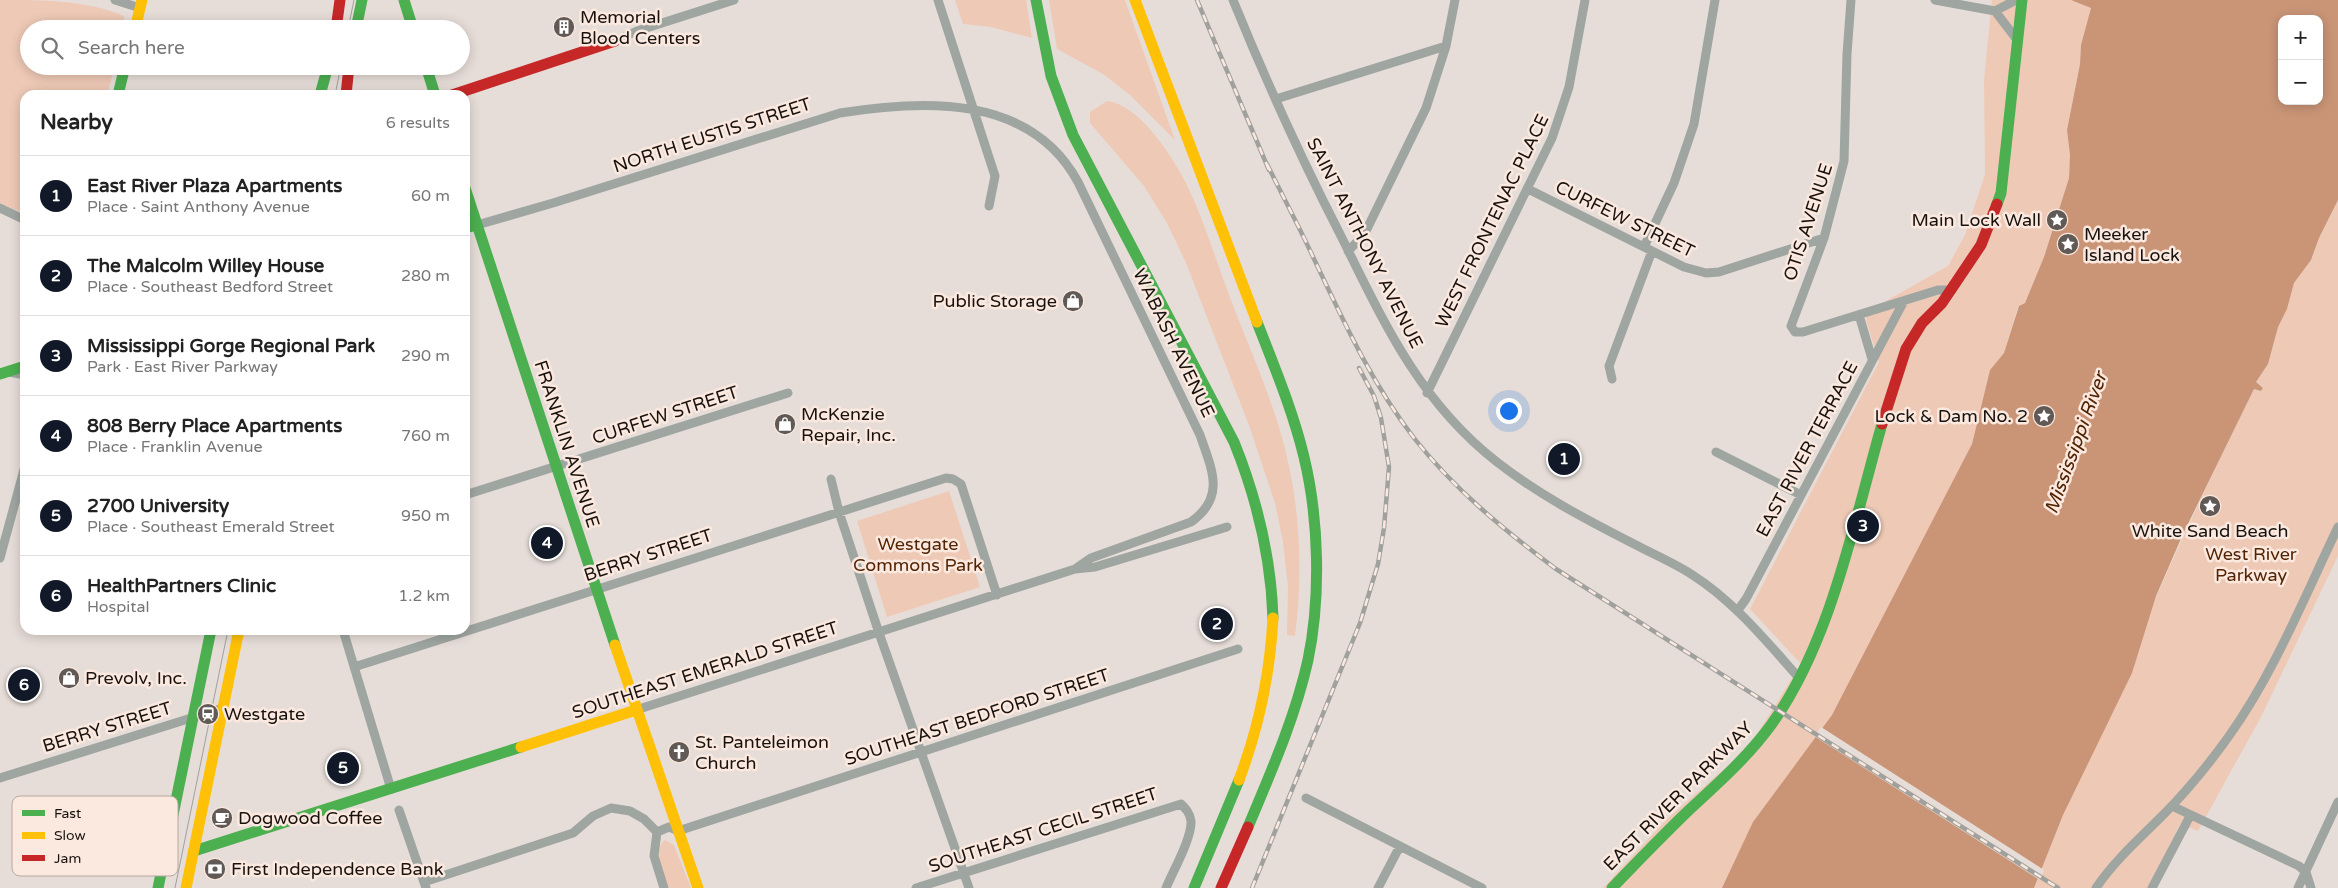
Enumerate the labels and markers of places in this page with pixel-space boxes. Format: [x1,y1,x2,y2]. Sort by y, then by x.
place label: Memorial Blood Centers [580,6,700,49]
building icon: Memorial Blood Centers [552,15,576,39]
place icon: Main Lock Wall [2045,208,2069,232]
place label: Main Lock Wall [1911,209,2041,231]
place label: Meeker Island Lock [2084,223,2180,266]
place icon: Meeker Island Lock [2056,232,2080,256]
shop icon: Public Storage [1061,289,1085,313]
place label: Public Storage [933,290,1057,312]
place label: McKenzie Repair, Inc. [801,403,896,446]
place icon: Lock & Dam No. 2 [2032,404,2056,428]
place label: Lock & Dam No. 2 [1874,405,2028,427]
shop icon: McKenzie Repair, Inc. [773,412,797,436]
pin: 1 [1548,440,1580,478]
place icon: White Sand Beach [2198,494,2222,518]
pin: 3 [1847,507,1879,545]
place label: White Sand Beach [2132,520,2288,542]
pin: 4 [531,524,563,562]
pin: 2 [1201,605,1233,643]
pin: 6 [8,666,40,704]
shop icon: Prevolv, Inc. [57,666,81,690]
place label: Prevolv, Inc. [85,667,187,689]
station icon: Westgate [196,702,220,726]
place label: Westgate [224,703,305,725]
place label: St. Panteleimon Church [695,731,829,774]
church icon: St. Panteleimon Church [667,740,691,764]
pin: 5 [327,749,359,787]
cafe icon: Dogwood Coffee [210,806,234,830]
place label: Dogwood Coffee [238,807,382,829]
bank icon: First Independence Bank [203,857,227,881]
place label: First Independence Bank [231,858,444,880]

